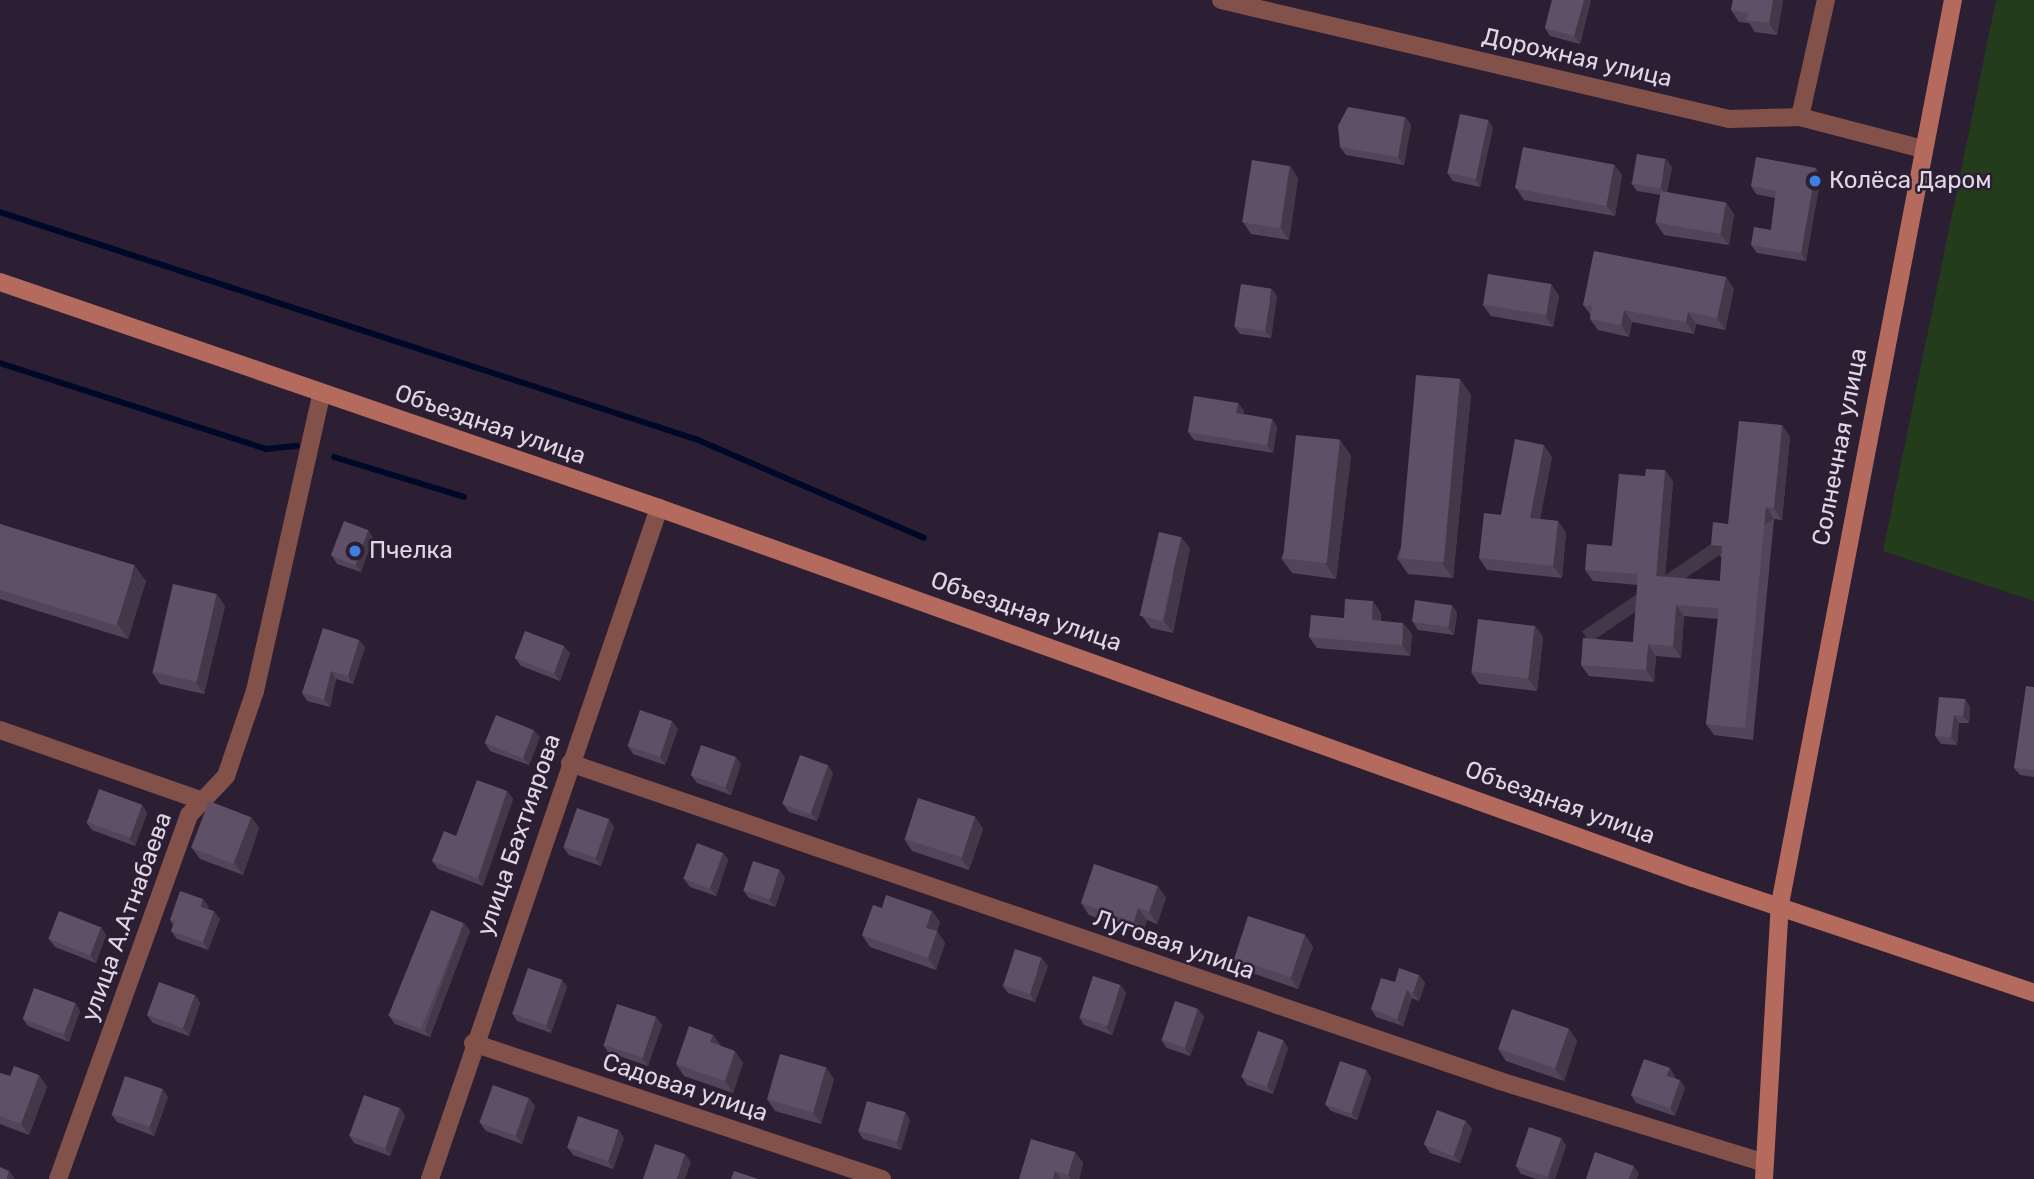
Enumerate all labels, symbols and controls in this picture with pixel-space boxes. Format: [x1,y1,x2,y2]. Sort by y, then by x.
street label: Дорожная улица [1479,22,1675,94]
place label: Колёса Даром [1829,167,1992,195]
marker: Колёса Даром [1807,173,1823,189]
street label: Солнечная улица [1807,346,1873,548]
street label: Объездная улица [391,379,589,471]
place label: Пчелка [369,537,453,565]
marker: Пчелка [347,543,363,559]
street label: Объездная улица [927,566,1125,658]
street label: улица Бахтиярова [471,730,567,940]
street label: Объездная улица [1461,755,1659,851]
street label: улица А.Атнабаева [76,808,178,1026]
street label: Луговая улица [1090,904,1258,986]
street label: Садовая улица [599,1048,771,1128]

